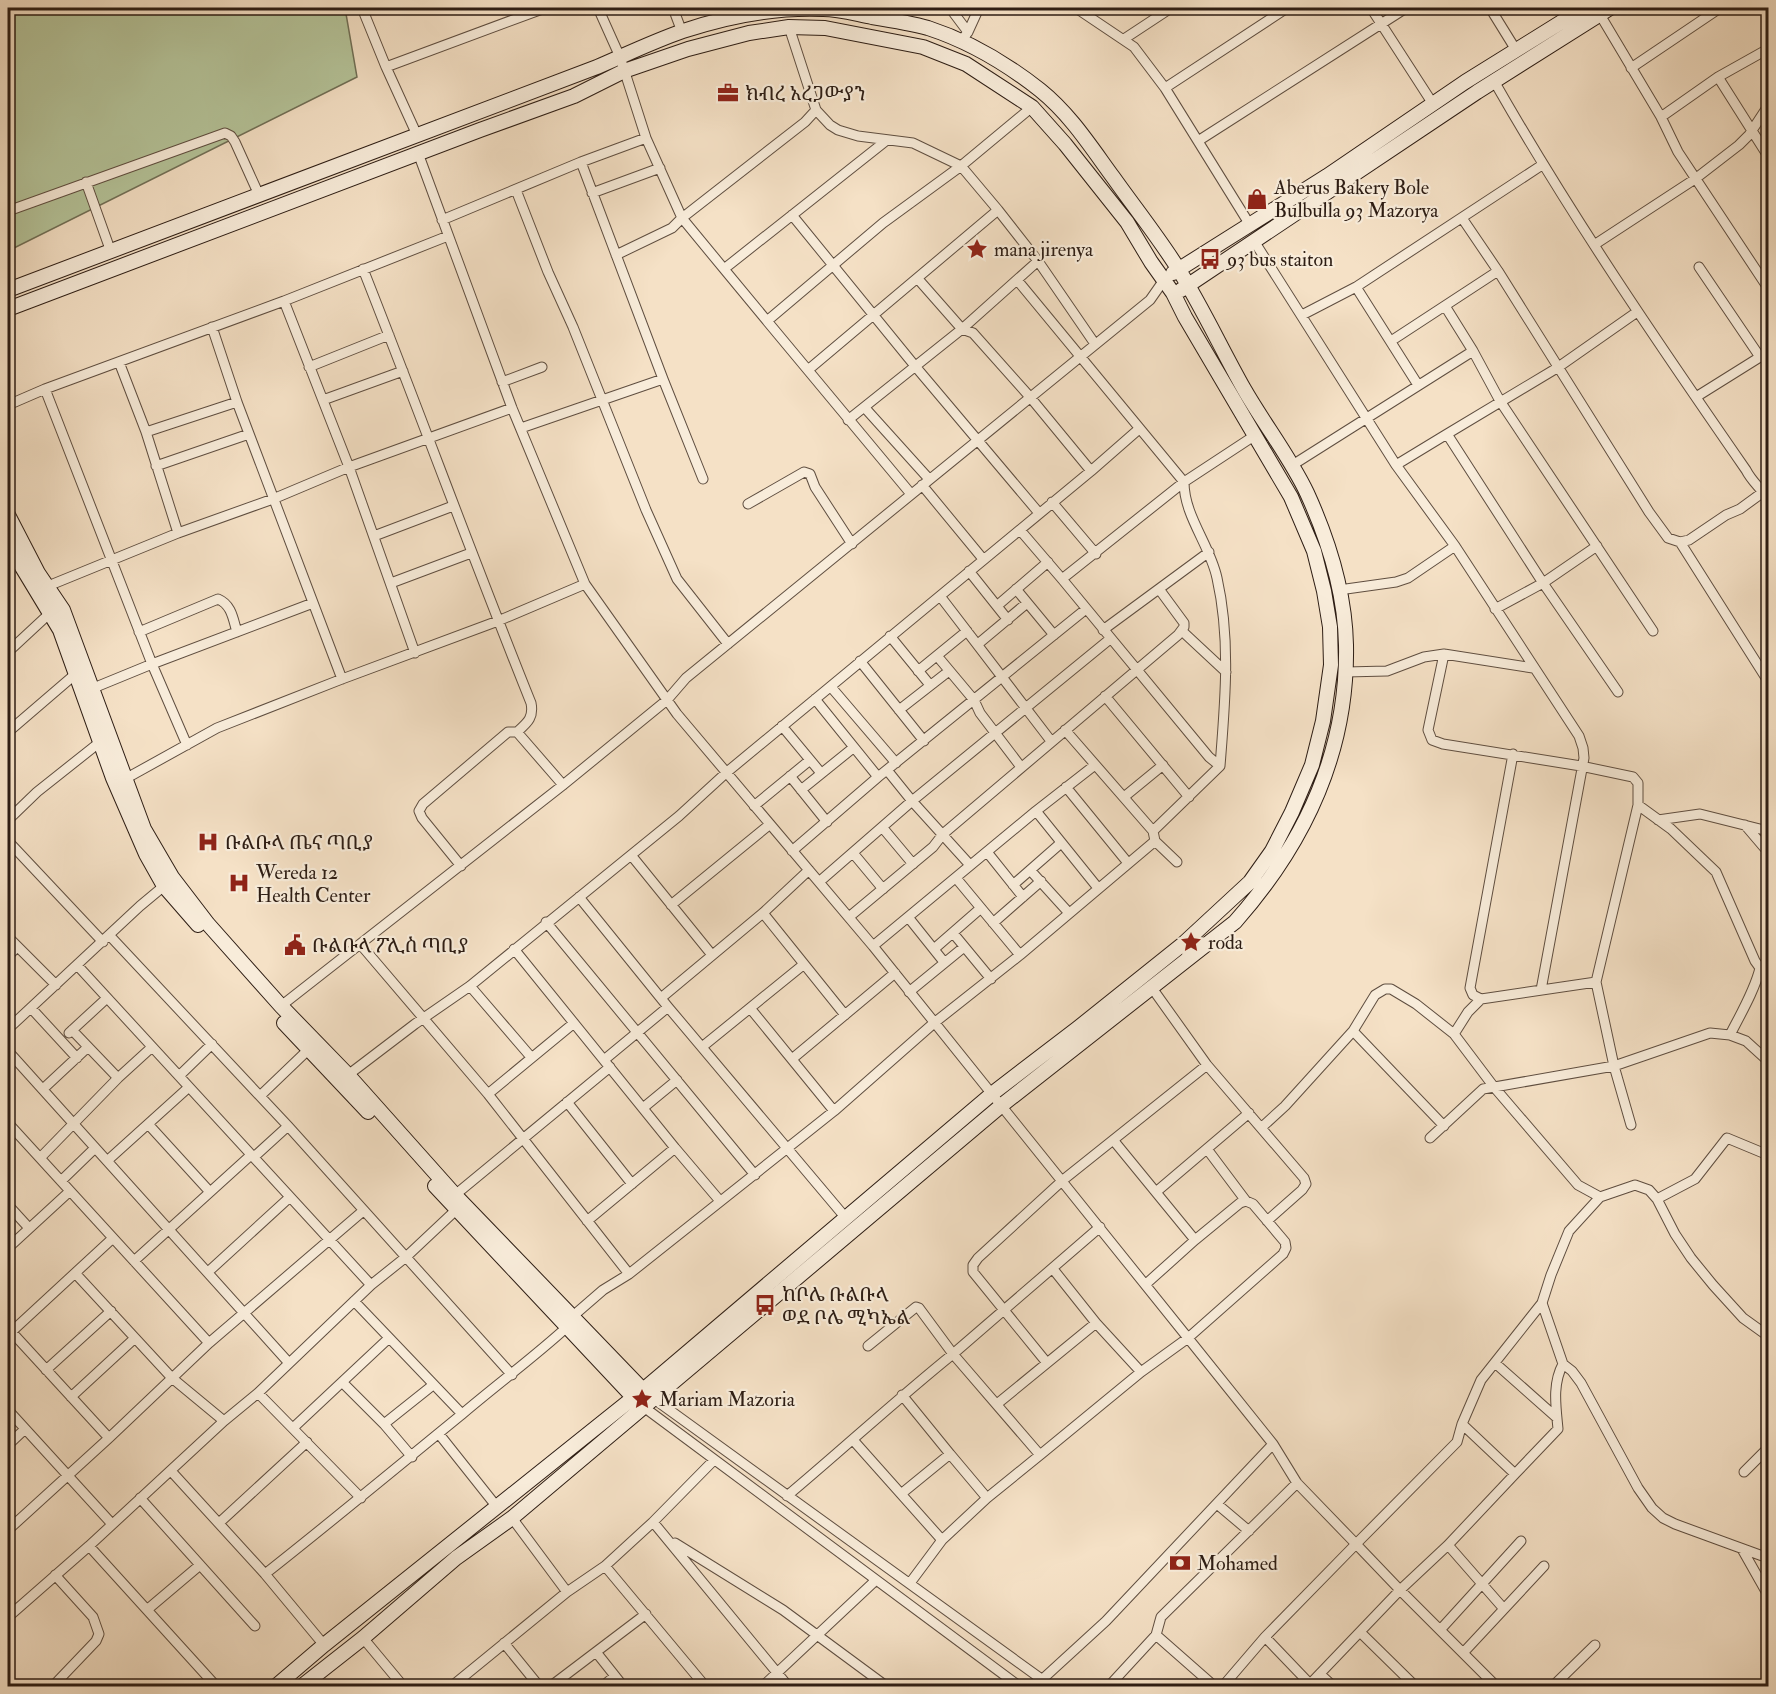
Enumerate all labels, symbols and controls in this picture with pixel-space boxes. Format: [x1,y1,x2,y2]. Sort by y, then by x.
office icon: ክብረ አረጋውያን [716,81,740,105]
place label: ክብረ አረጋውያን [745,81,866,106]
place label: Aberus Bakery Bole Bulbulla 93 Mazorya [1273,175,1439,223]
shop icon: Aberus Bakery Bole Bulbulla 93 Mazorya [1245,187,1269,211]
place icon: mana jirenya [965,237,989,261]
place label: mana jirenya [994,237,1094,262]
bus stop icon: 93 bus staiton [1198,247,1222,271]
place label: 93 bus staiton [1225,247,1333,272]
hospital icon: ቡልቡላ ጤና ጣቢያ [196,830,220,854]
place label: ቡልቡላ ጤና ጣቢያ [225,830,373,855]
place label: Wereda 12 Health Center [255,860,371,908]
hospital icon: Wereda 12 Health Center [227,871,251,895]
place icon: roda [1179,930,1203,954]
place label: roda [1208,930,1244,955]
public building icon: ቡልቡላ ፖሊስ ጣቢያ [283,933,307,957]
place label: ቡልቡላ ፖሊስ ጣቢያ [312,933,468,958]
place label: ከቦሌ ቡልቡላ ወደ ቦሌ ሚካኤል [782,1282,910,1330]
bus stop icon: ከቦሌ ቡልቡላ ወደ ቦሌ ሚካኤል [753,1293,777,1317]
place icon: Mariam Mazoria [630,1387,654,1411]
place label: Mariam Mazoria [659,1387,796,1412]
bank icon: Mohamed [1168,1551,1192,1575]
place label: Mohamed [1197,1551,1278,1576]

